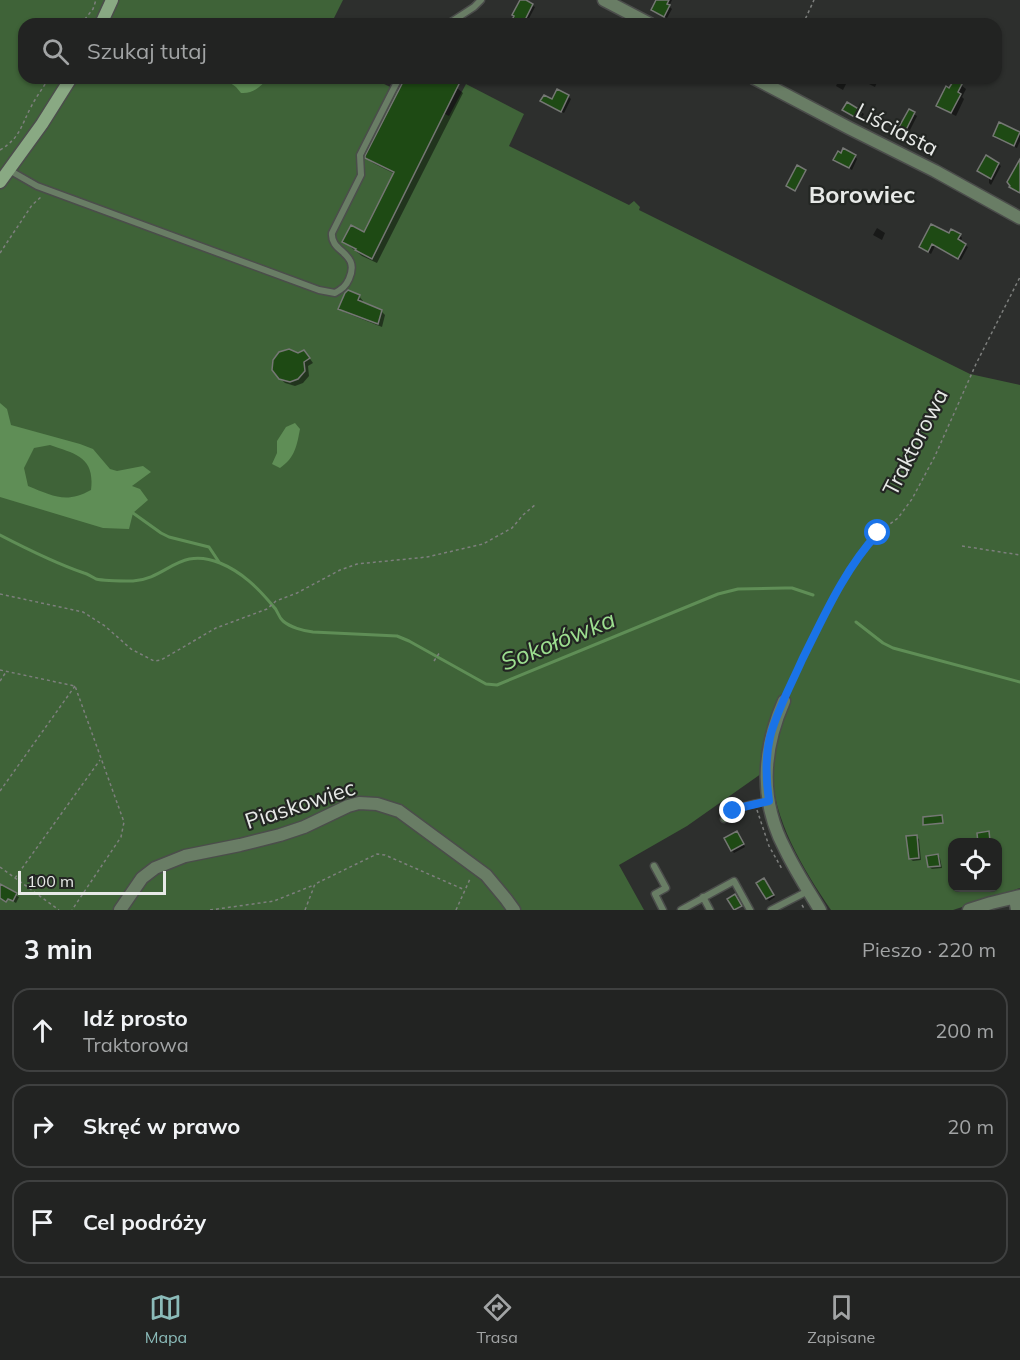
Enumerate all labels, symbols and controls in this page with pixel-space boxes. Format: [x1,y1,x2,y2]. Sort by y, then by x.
search box [18,18,1002,84]
icon: search [39,35,72,68]
text: Szukaj tutaj [87,37,207,65]
street label: Liściasta [851,96,943,162]
district label: Borowiec [809,179,915,209]
street label: Traktorowa [876,384,954,500]
route start [864,519,890,545]
water label: Sokołówka [496,603,619,677]
street label: Piaskowiec [241,773,359,835]
route end [719,797,745,823]
map controls [948,838,1002,892]
button: locate [948,838,1002,892]
scale bar [18,868,166,896]
text: 100 m [27,871,74,891]
text: 3 min [24,933,93,966]
text: Pieszo · 220 m [862,937,996,962]
text: Idź prosto [83,1004,188,1032]
icon: ahead [26,1014,59,1047]
text: 200 m [935,1018,994,1043]
text: Traktorowa [83,1032,189,1057]
icon: right [26,1110,59,1143]
text: Skręć w prawo [83,1112,240,1140]
text: 20 m [947,1114,994,1139]
icon: arrive [26,1206,59,1239]
text: Cel podróży [83,1208,206,1236]
tab: Mapa [145,1291,187,1347]
tab: Trasa [477,1291,518,1347]
tab: Zapisane [807,1291,875,1347]

